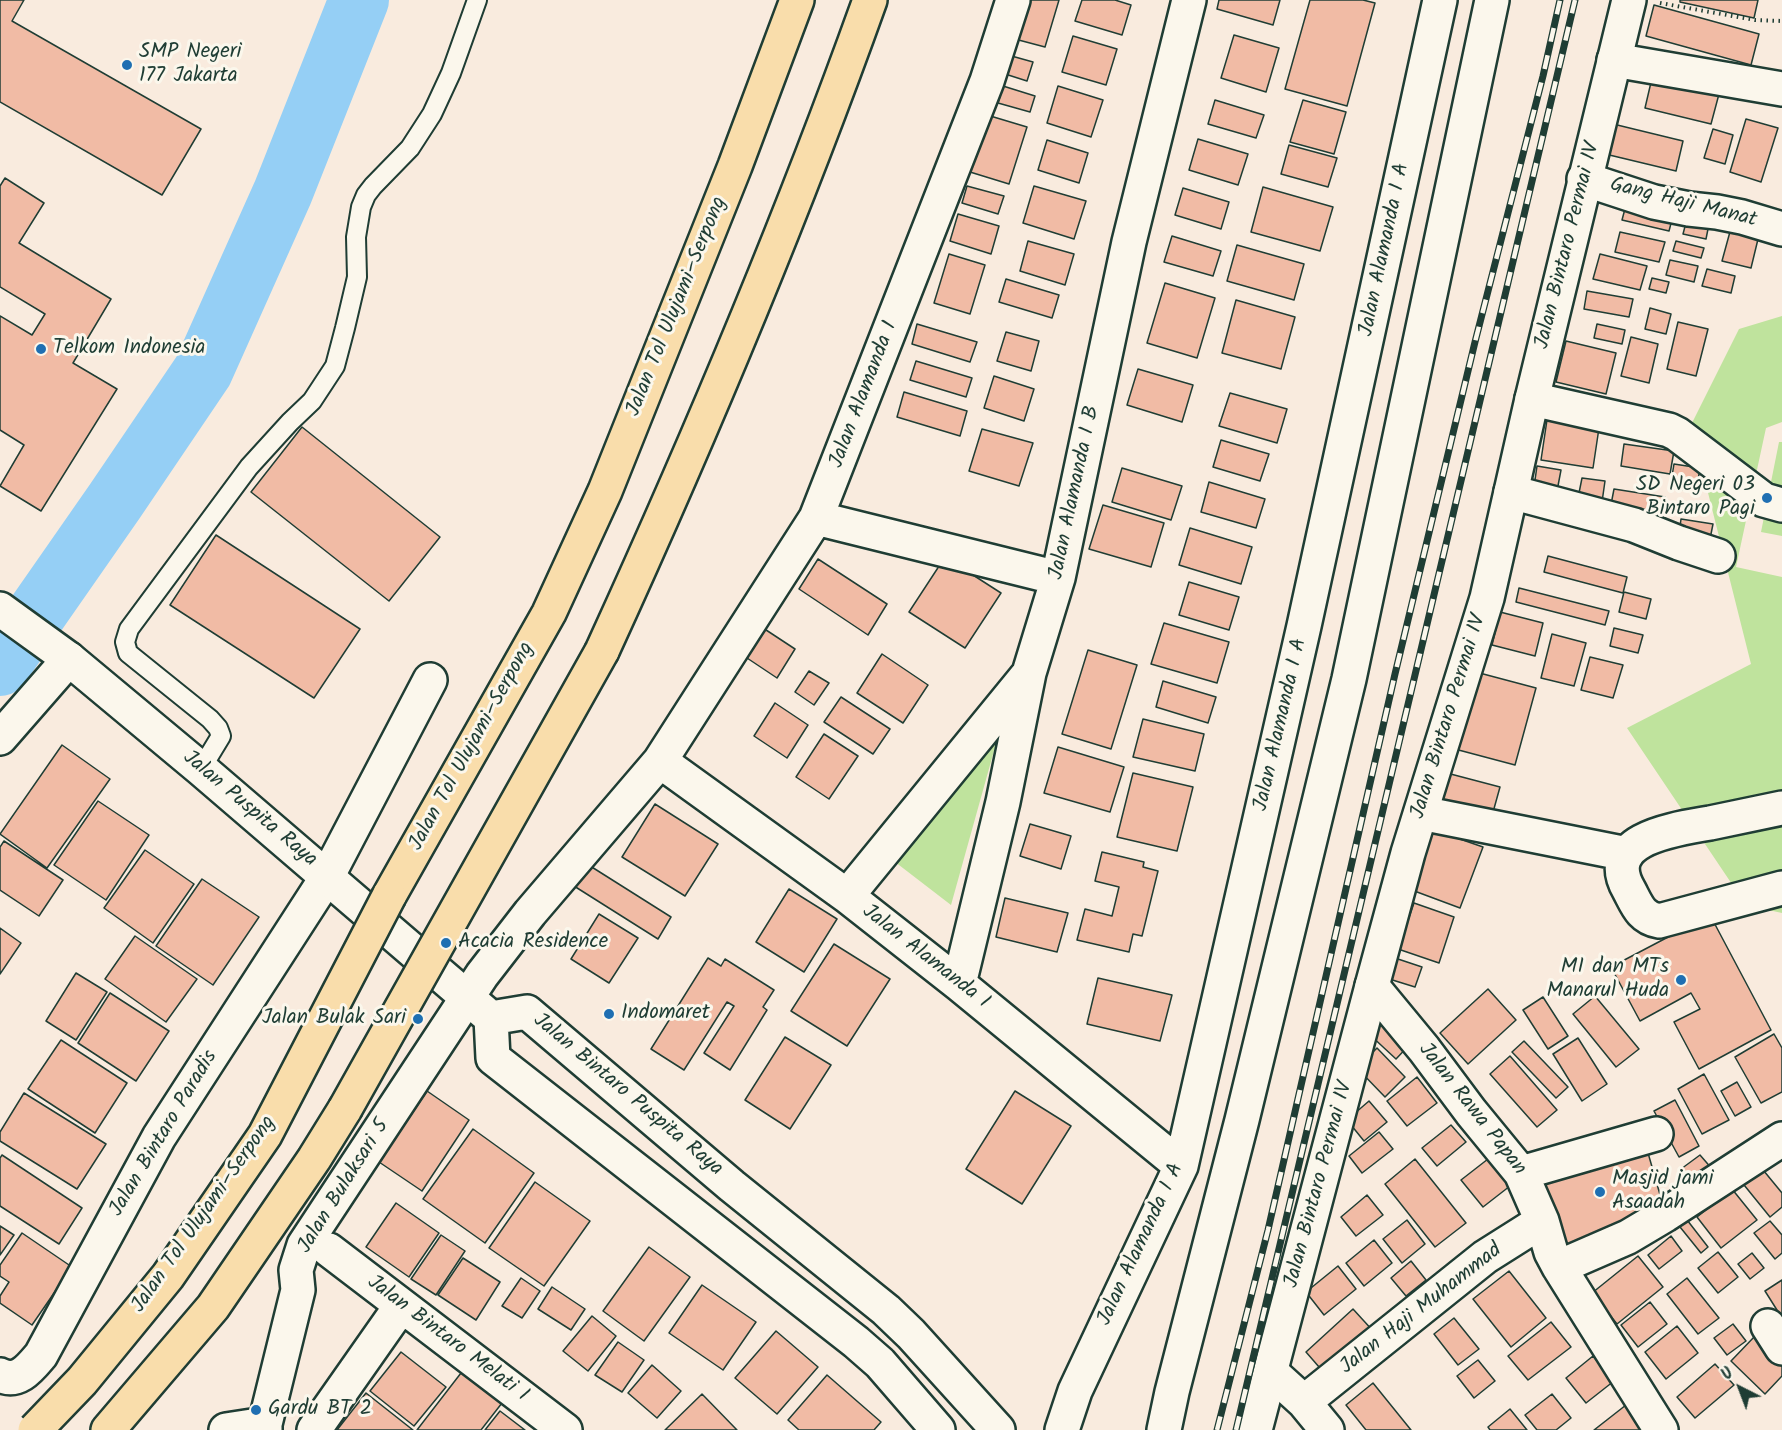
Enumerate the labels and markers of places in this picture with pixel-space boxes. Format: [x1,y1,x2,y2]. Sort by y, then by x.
place label: SMP Negeri 177 Jakarta [139,40,242,90]
marker: SMP Negeri 177 Jakarta [120,58,134,72]
place label: Telkom Indonesia [53,336,205,362]
marker: Telkom Indonesia [34,342,48,356]
place label: SD Negeri 03 Bintaro Pagi [1636,473,1755,523]
marker: SD Negeri 03 Bintaro Pagi [1760,491,1774,505]
place label: Acacia Residence [458,930,608,956]
marker: Acacia Residence [439,936,453,950]
place label: MI dan MTs Manarul Huda [1546,955,1669,1005]
marker: MI dan MTs Manarul Huda [1674,973,1688,987]
place label: Indomaret [621,1001,710,1027]
place label: Jalan Bulak Sari [262,1006,406,1032]
marker: Indomaret [602,1007,616,1021]
marker: Jalan Bulak Sari [411,1012,425,1026]
place label: Masjid jami Asaadah [1612,1167,1713,1217]
marker: Masjid jami Asaadah [1593,1185,1607,1199]
place label: Gardu BT 2 [268,1397,372,1423]
marker: Gardu BT 2 [249,1403,263,1417]

